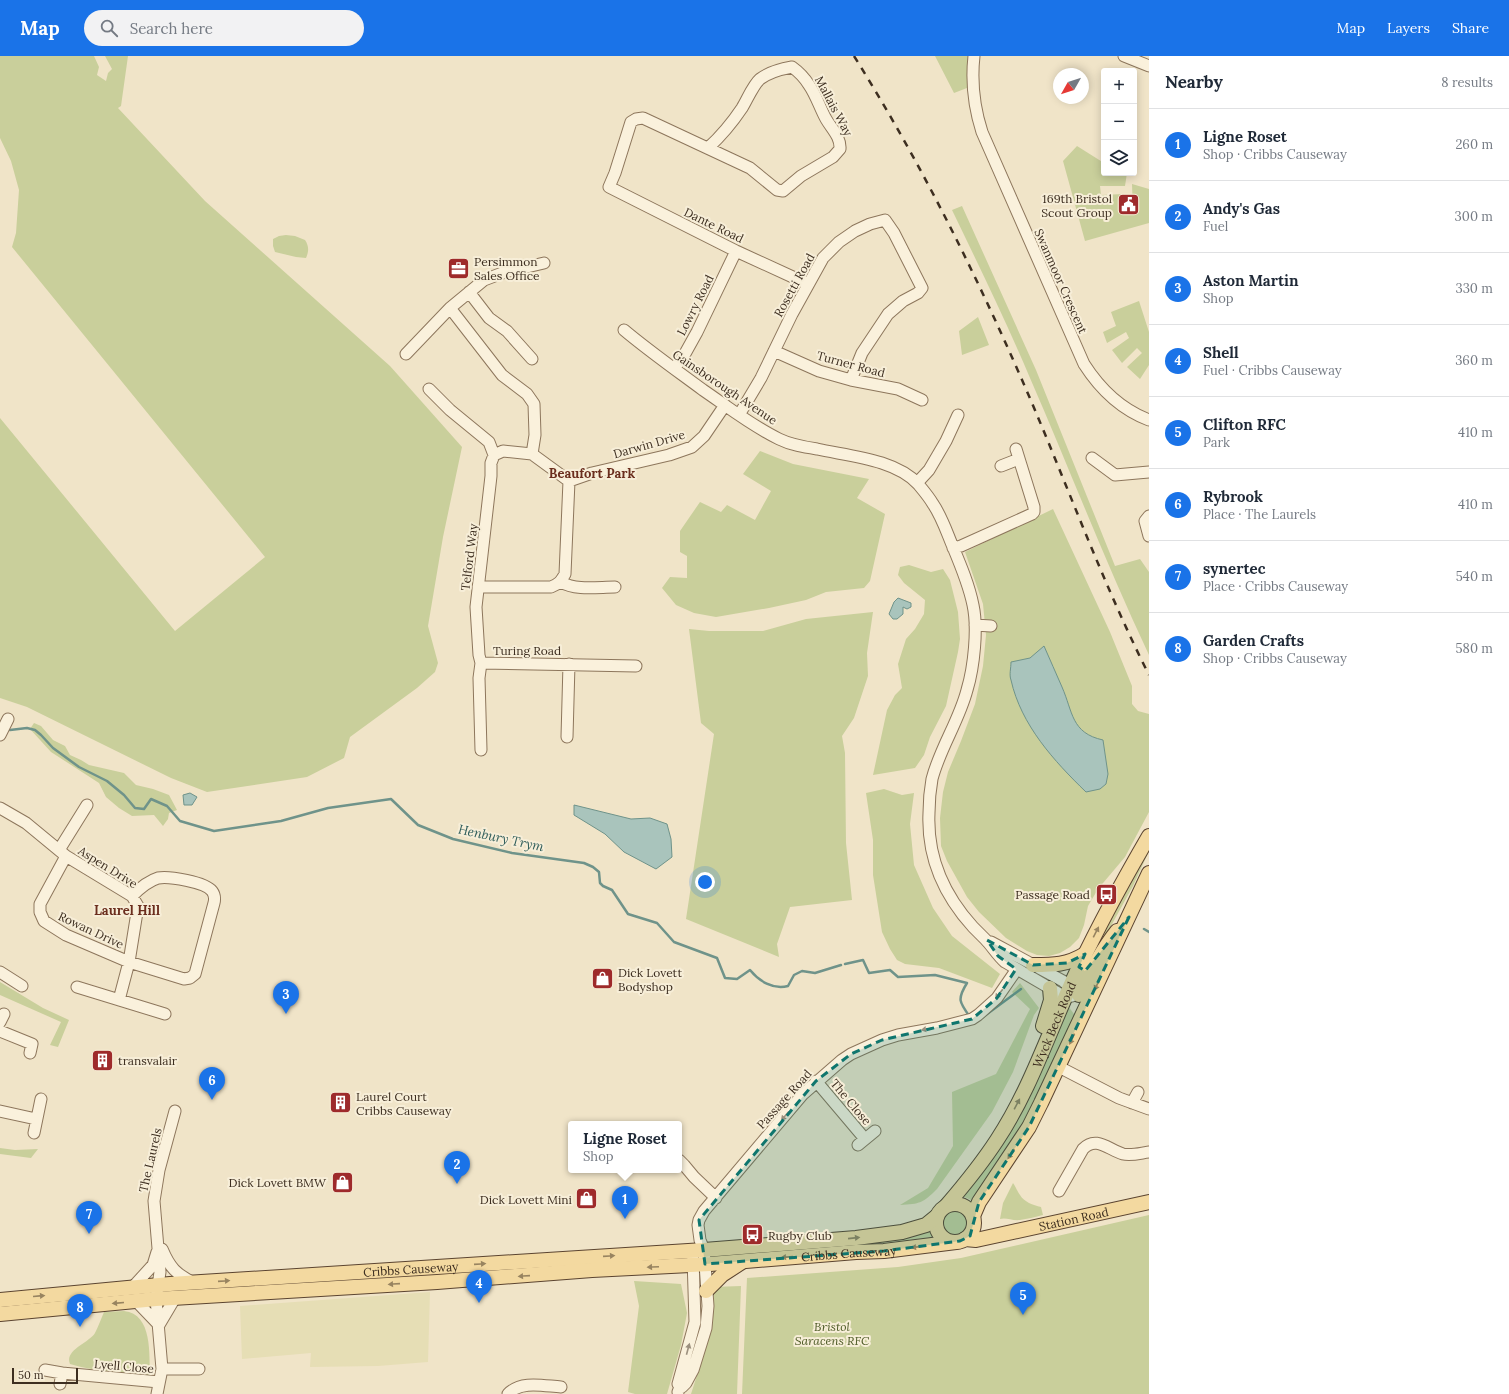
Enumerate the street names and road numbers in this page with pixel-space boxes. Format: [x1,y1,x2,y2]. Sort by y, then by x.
street label: Mallais Way [812,73,856,139]
street label: Dante Road [682,204,746,246]
street label: Swanmoor Crescent [1031,226,1091,336]
street label: Rosetti Road [770,251,818,319]
street label: Lowry Road [673,272,717,338]
street label: Gainsborough Avenue [670,346,781,428]
street label: Turner Road [815,348,887,380]
street label: Darwin Drive [611,426,687,461]
street label: Telford Way [457,522,481,591]
street label: Turing Road [493,643,561,658]
street label: Aspen Drive [75,842,141,891]
street label: Rowan Drive [56,908,127,952]
street label: Wyck Beck Road [1029,979,1079,1070]
street label: Passage Road [753,1066,815,1132]
street label: The Close [827,1076,875,1128]
street label: The Laurels [135,1126,165,1194]
street label: Station Road [1037,1204,1110,1233]
street label: Cribbs Causeway [801,1242,898,1264]
street label: Cribbs Causeway [363,1258,459,1279]
street label: Lyell Close [94,1356,155,1376]

